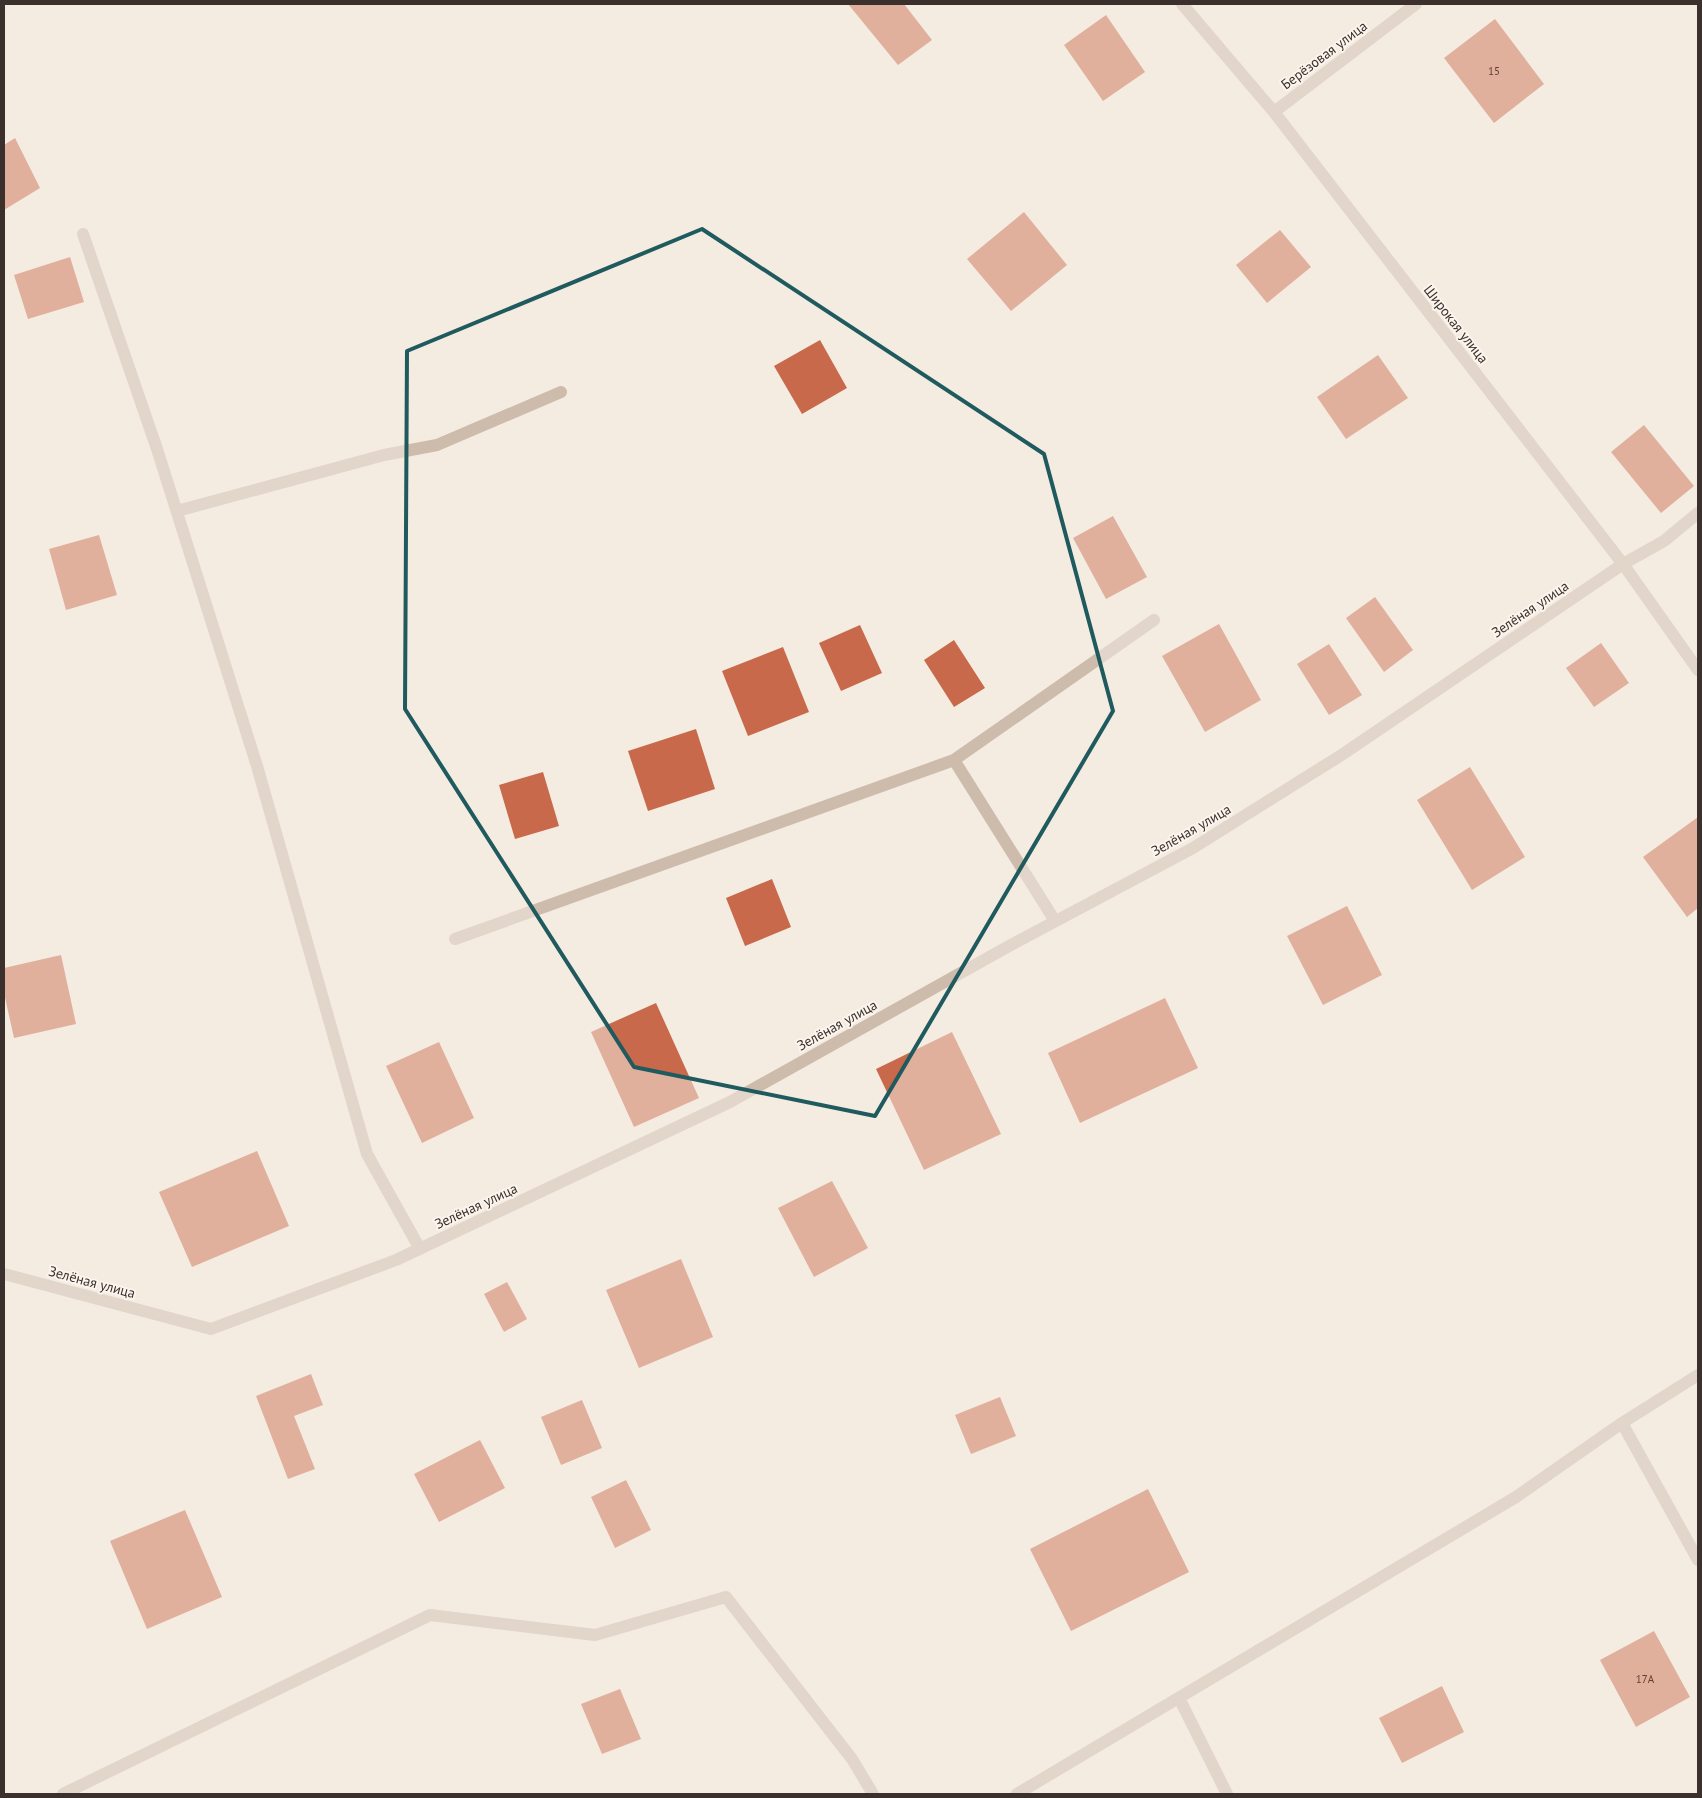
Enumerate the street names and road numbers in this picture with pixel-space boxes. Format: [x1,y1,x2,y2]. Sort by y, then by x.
street label: Берёзовая улица [1277,17,1371,93]
street label: Широкая улица [1420,281,1492,367]
street label: Зелёная улица [1488,577,1572,641]
street label: Зелёная улица [1148,800,1234,860]
street label: Зелёная улица [794,996,880,1054]
street label: Зелёная улица [432,1179,520,1233]
street label: Зелёная улица [47,1262,137,1302]

